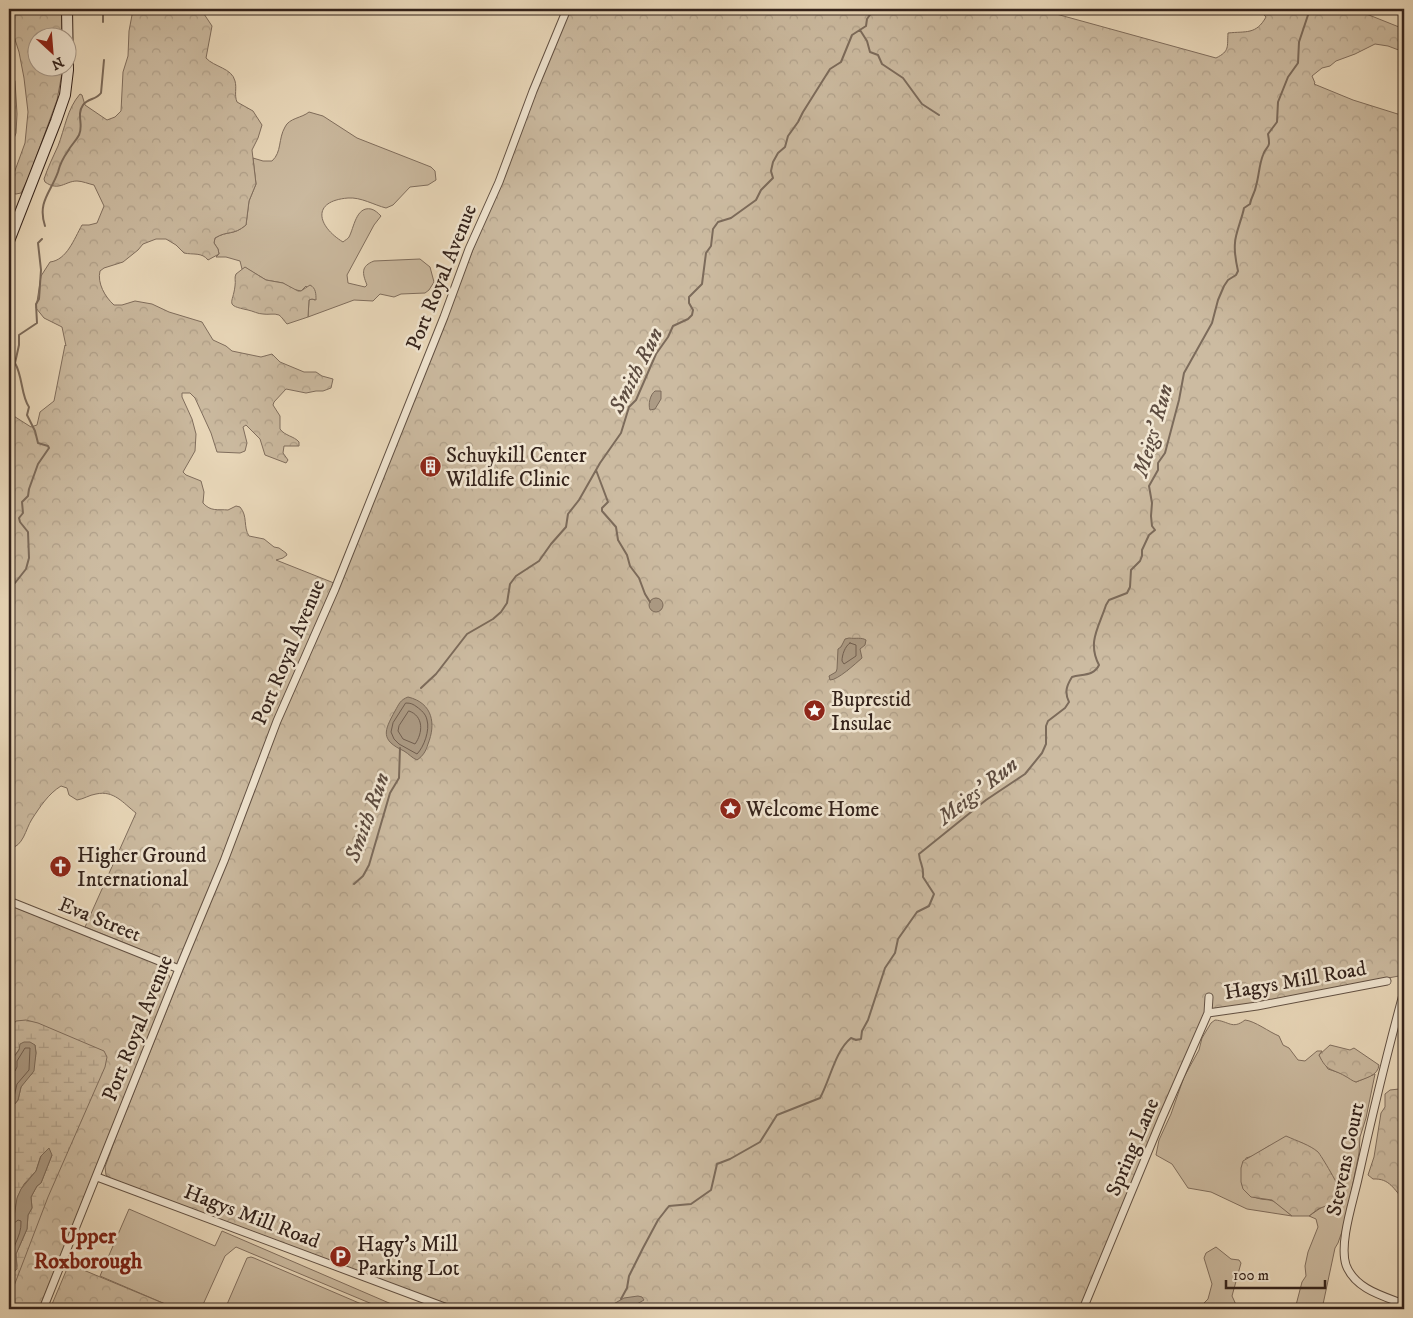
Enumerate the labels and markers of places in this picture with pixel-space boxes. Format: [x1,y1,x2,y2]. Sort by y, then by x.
place label: Schuykill Center Wildlife Clinic [445,443,587,493]
building icon: Schuykill Center Wildlife Clinic [418,455,442,479]
place label: Buprestid Insulae [831,687,912,737]
place icon: Buprestid Insulae [803,699,827,723]
place icon: Welcome Home [718,797,742,821]
place label: Welcome Home [745,797,880,823]
place label: Higher Ground International [77,843,207,893]
church icon: Higher Ground International [49,855,73,879]
place label: Hagy's Mill Parking Lot [357,1232,460,1282]
parking icon: Hagy's Mill Parking Lot [329,1244,353,1268]

